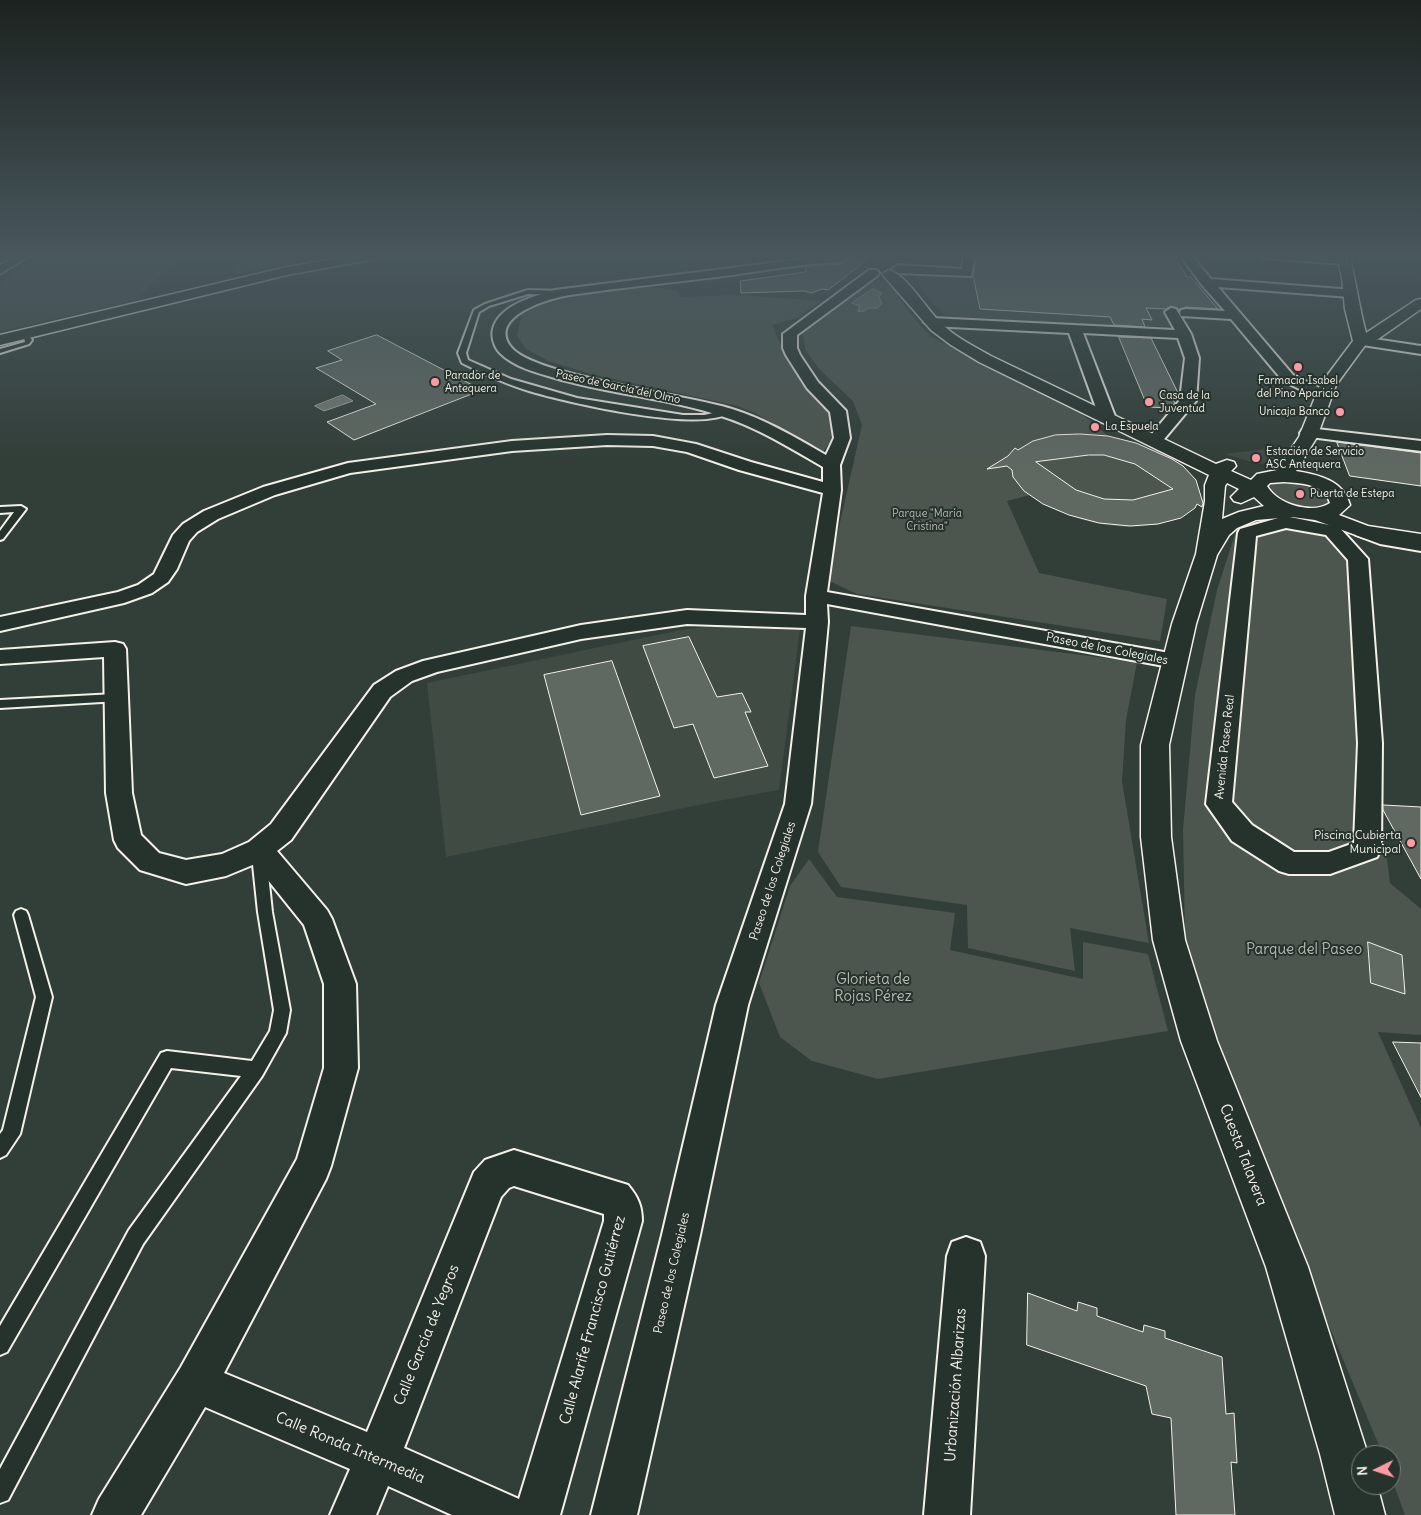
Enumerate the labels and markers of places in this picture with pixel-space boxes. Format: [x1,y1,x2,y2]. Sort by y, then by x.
marker: Farmacia Isabel del Pino Aparicio [1292,361,1304,373]
place label: Parador de Antequera [445,369,500,395]
place label: Farmacia Isabel del Pino Aparicio [1257,374,1339,400]
marker: Parador de Antequera [429,376,441,388]
place label: Casa de la Juventud [1159,389,1210,415]
marker: Casa de la Juventud [1143,396,1155,408]
place label: Unicaja Banco [1259,405,1330,419]
marker: Unicaja Banco [1334,406,1346,418]
place label: La Espuela [1105,420,1159,434]
marker: La Espuela [1089,421,1101,433]
place label: Estación de Servicio ASC Antequera [1266,445,1364,471]
marker: Estación de Servicio ASC Antequera [1250,452,1262,464]
place label: Puerta de Estepa [1310,487,1395,501]
marker: Puerta de Estepa [1294,488,1306,500]
place label: Piscina Cubierta Municipal [1314,829,1401,857]
marker: Piscina Cubierta Municipal [1405,837,1417,849]

